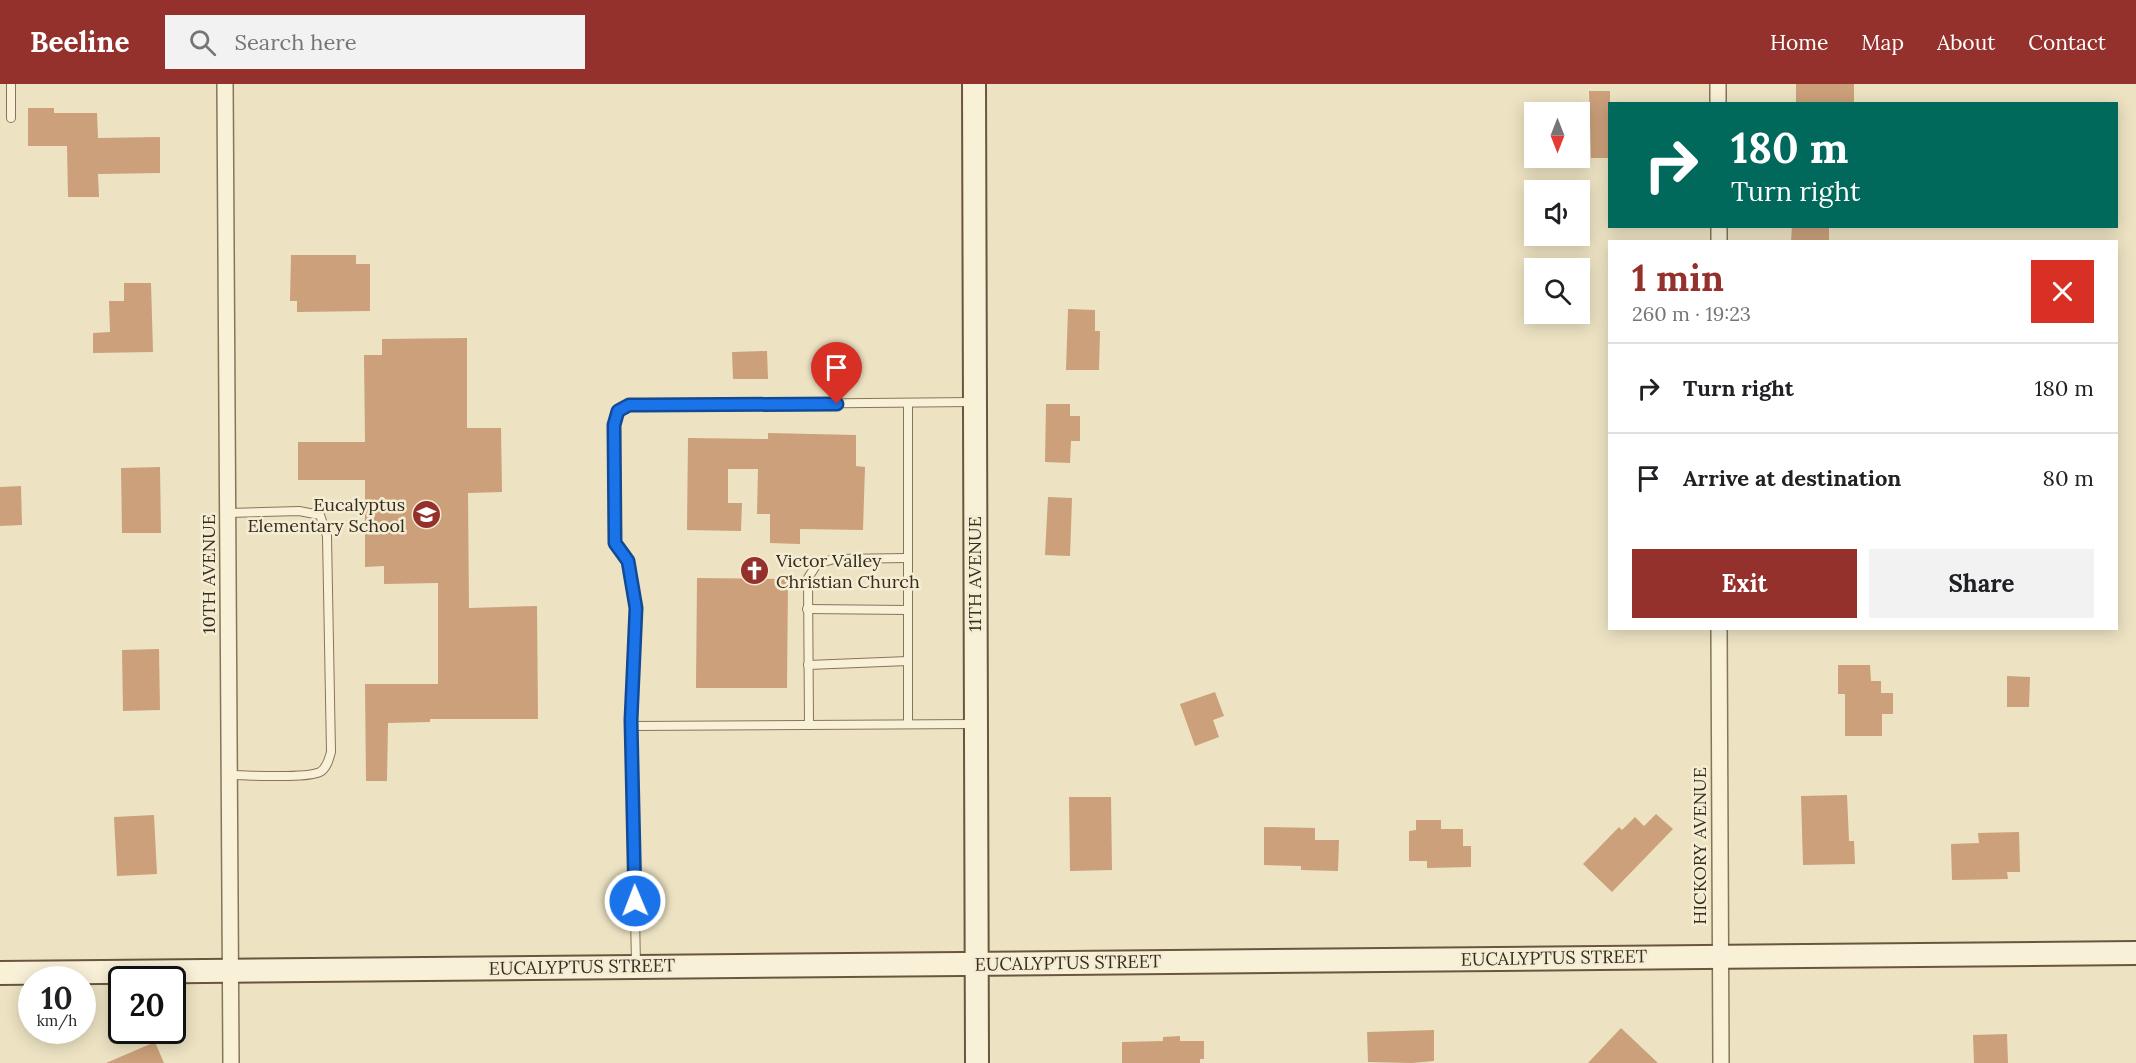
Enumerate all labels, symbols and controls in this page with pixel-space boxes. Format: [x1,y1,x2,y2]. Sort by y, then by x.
search box [165,15,585,69]
text: Beeline [30,24,129,60]
icon: search [186,26,219,59]
text: Search here [234,28,357,56]
text: Home [1770,29,1828,56]
text: Map [1861,29,1904,56]
text: About [1937,29,1995,56]
text: Contact [2028,29,2106,56]
north arrow [1524,102,1590,168]
map controls [1524,102,1590,324]
text: 180 m [1731,121,1848,175]
icon: right [1632,126,1710,204]
text: Turn right [1731,174,1860,208]
button: sound [1524,180,1590,246]
text: 1 min [1632,255,1724,301]
button: search [1524,258,1590,324]
button: close [2031,260,2094,323]
text: 260 m · 19:23 [1632,301,1751,326]
pin [811,342,862,404]
icon: arrive [820,351,853,384]
icon: right [1632,372,1665,405]
text: Turn right [1683,374,1794,402]
text: 180 m [2035,374,2094,402]
icon: arrive [1632,462,1665,495]
text: Arrive at destination [1683,464,1901,492]
text: 80 m [2043,464,2094,492]
place label: Eucalyptus Elementary School [247,493,405,537]
school or university icon: Eucalyptus Elementary School [410,499,442,531]
street label: 10TH AVENUE [197,514,220,634]
street label: 11TH AVENUE [963,516,986,632]
place label: Victor Valley Christian Church [775,549,920,593]
button: Exit [1632,549,1857,618]
button: Share [1869,549,2094,618]
church icon: Victor Valley Christian Church [739,555,771,587]
street label: HICKORY AVENUE [1688,767,1711,925]
position arrow [603,869,667,933]
street label: EUCALYPTUS STREET [1461,944,1648,971]
street label: EUCALYPTUS STREET [975,949,1162,976]
street label: EUCALYPTUS STREET [489,953,676,980]
speed limit sign: 20 [108,966,186,1044]
text: 10 [41,979,73,1017]
text: km/h [37,1011,77,1030]

